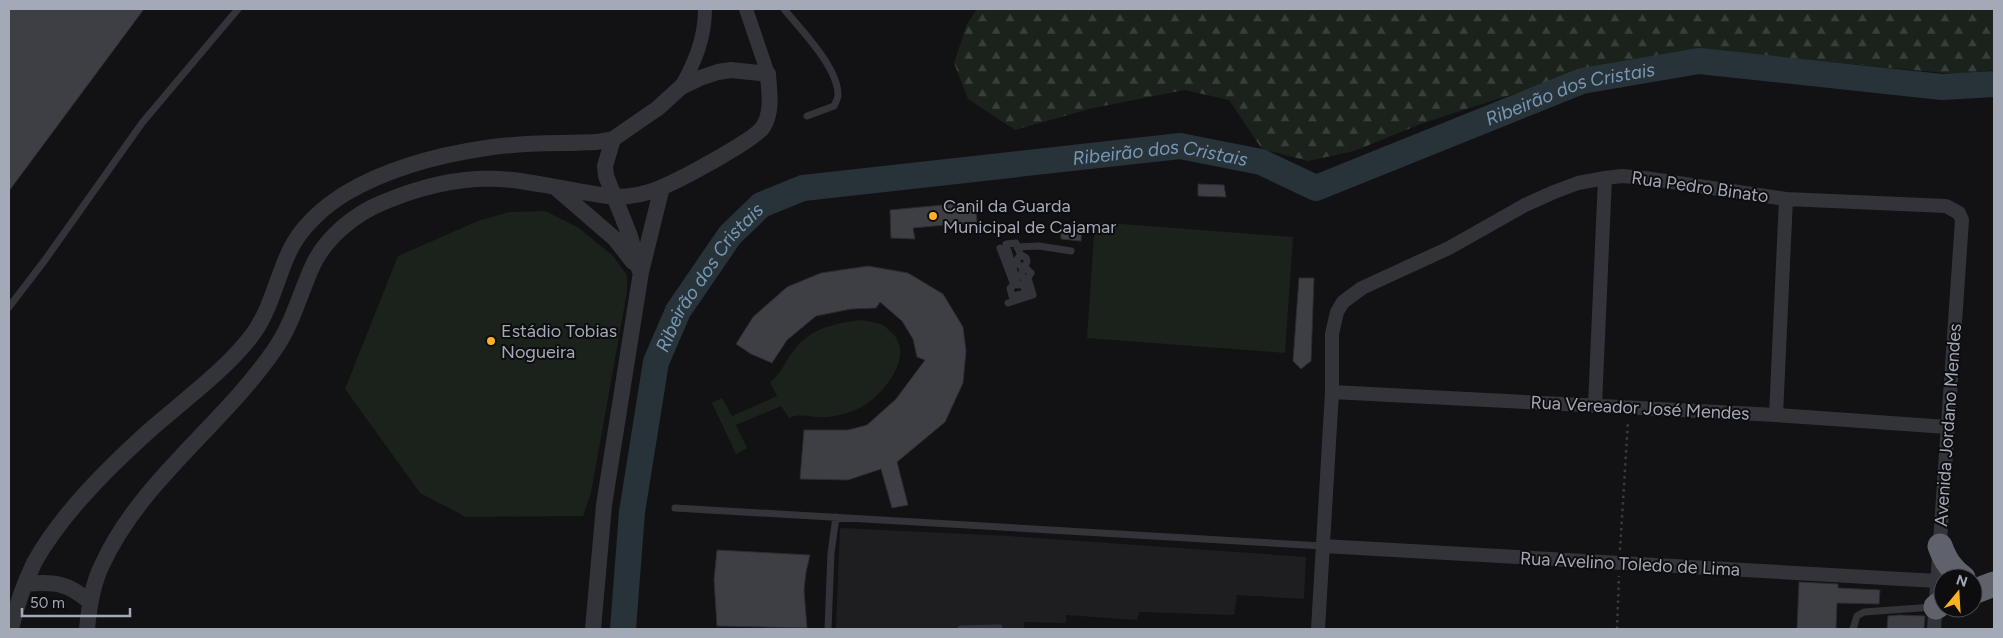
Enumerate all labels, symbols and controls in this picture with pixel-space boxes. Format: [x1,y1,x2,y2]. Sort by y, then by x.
water label: Ribeirão dos Cristais [1482,58,1657,131]
water label: Ribeirão dos Cristais [1071,135,1250,171]
street label: Rua Pedro Binato [1630,166,1770,208]
place label: Canil da Guarda Municipal de Cajamar [943,195,1116,238]
water label: Ribeirão dos Cristais [651,198,768,356]
marker: Canil da Guarda Municipal de Cajamar [927,210,939,222]
place label: Estádio Tobias Nogueira [501,320,617,363]
street label: Avenida Jordano Mendes [1930,323,1966,527]
marker: Estádio Tobias Nogueira [485,335,497,347]
street label: Rua Vereador José Mendes [1530,391,1750,425]
street label: Rua Avelino Toledo de Lima [1519,547,1741,581]
north arrow [1933,568,1983,618]
text: N [1954,571,1970,591]
scale bar [22,586,130,618]
text: 50 m [30,594,65,612]

